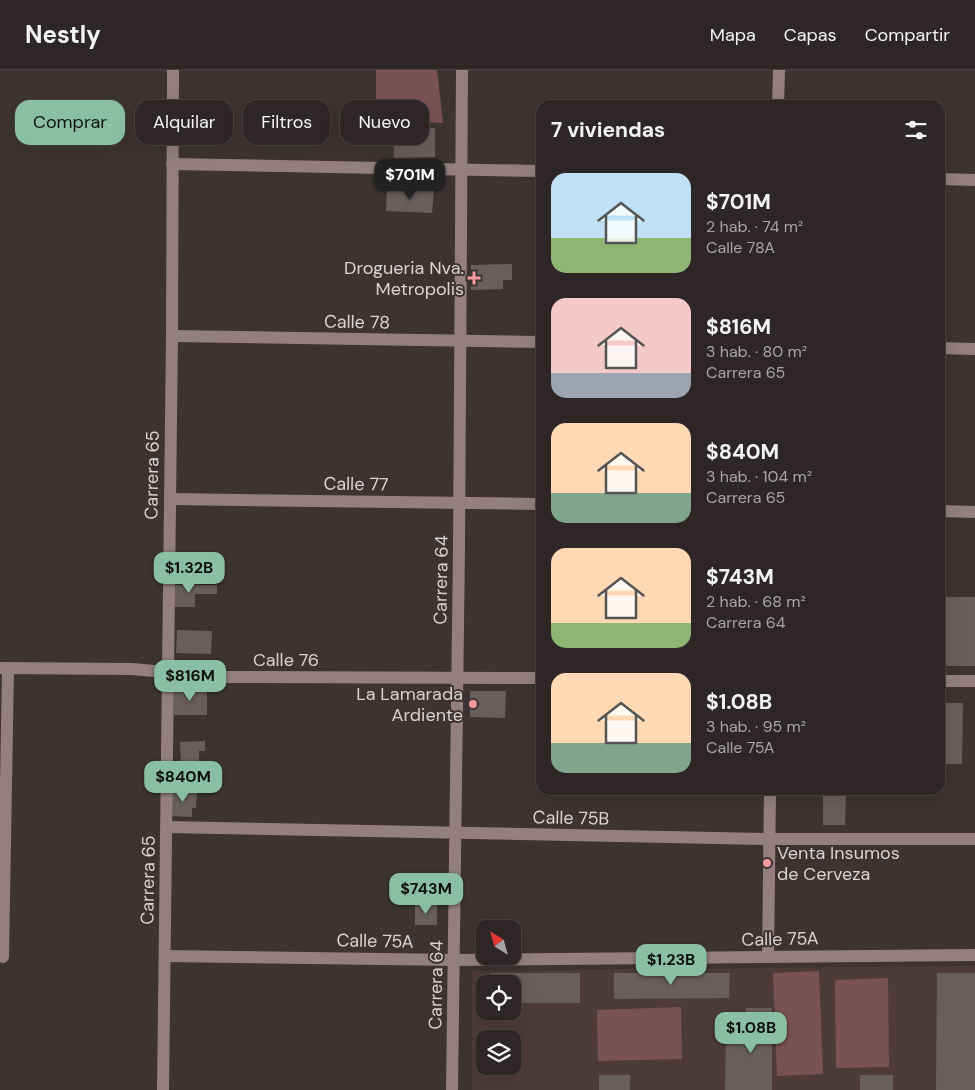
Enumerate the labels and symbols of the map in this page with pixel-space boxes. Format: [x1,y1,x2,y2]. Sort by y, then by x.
pin: $701M [375,158,445,201]
place label: Drogueria Nva. Metropolis [344,256,464,301]
marker: Drogueria Nva. Metropolis [468,272,480,284]
street label: Calle 78 [324,309,390,335]
street label: Carrera 65 [139,430,165,520]
street label: Calle 77 [323,471,389,497]
street label: Carrera 64 [428,535,454,625]
pin: $1.32B [148,552,230,594]
street label: Calle 76 [253,648,319,672]
pin: $816M [155,660,225,702]
place label: La Lamarada Ardiente [356,682,463,727]
marker: La Lamarada Ardiente [467,698,479,710]
pin: $840M [148,760,218,803]
street label: Calle 75B [532,805,610,831]
street label: Carrera 65 [135,835,161,925]
place label: Venta Insumos de Cerveza [777,841,900,886]
marker: Venta Insumos de Cerveza [761,857,773,869]
pin: $743M [391,872,461,915]
north arrow [476,920,521,965]
street label: Calle 75A [741,926,819,952]
street label: Calle 75A [336,928,414,954]
street label: Carrera 64 [423,940,449,1030]
pin: $1.23B [630,944,712,986]
pin: $1.08B [710,1012,792,1054]

